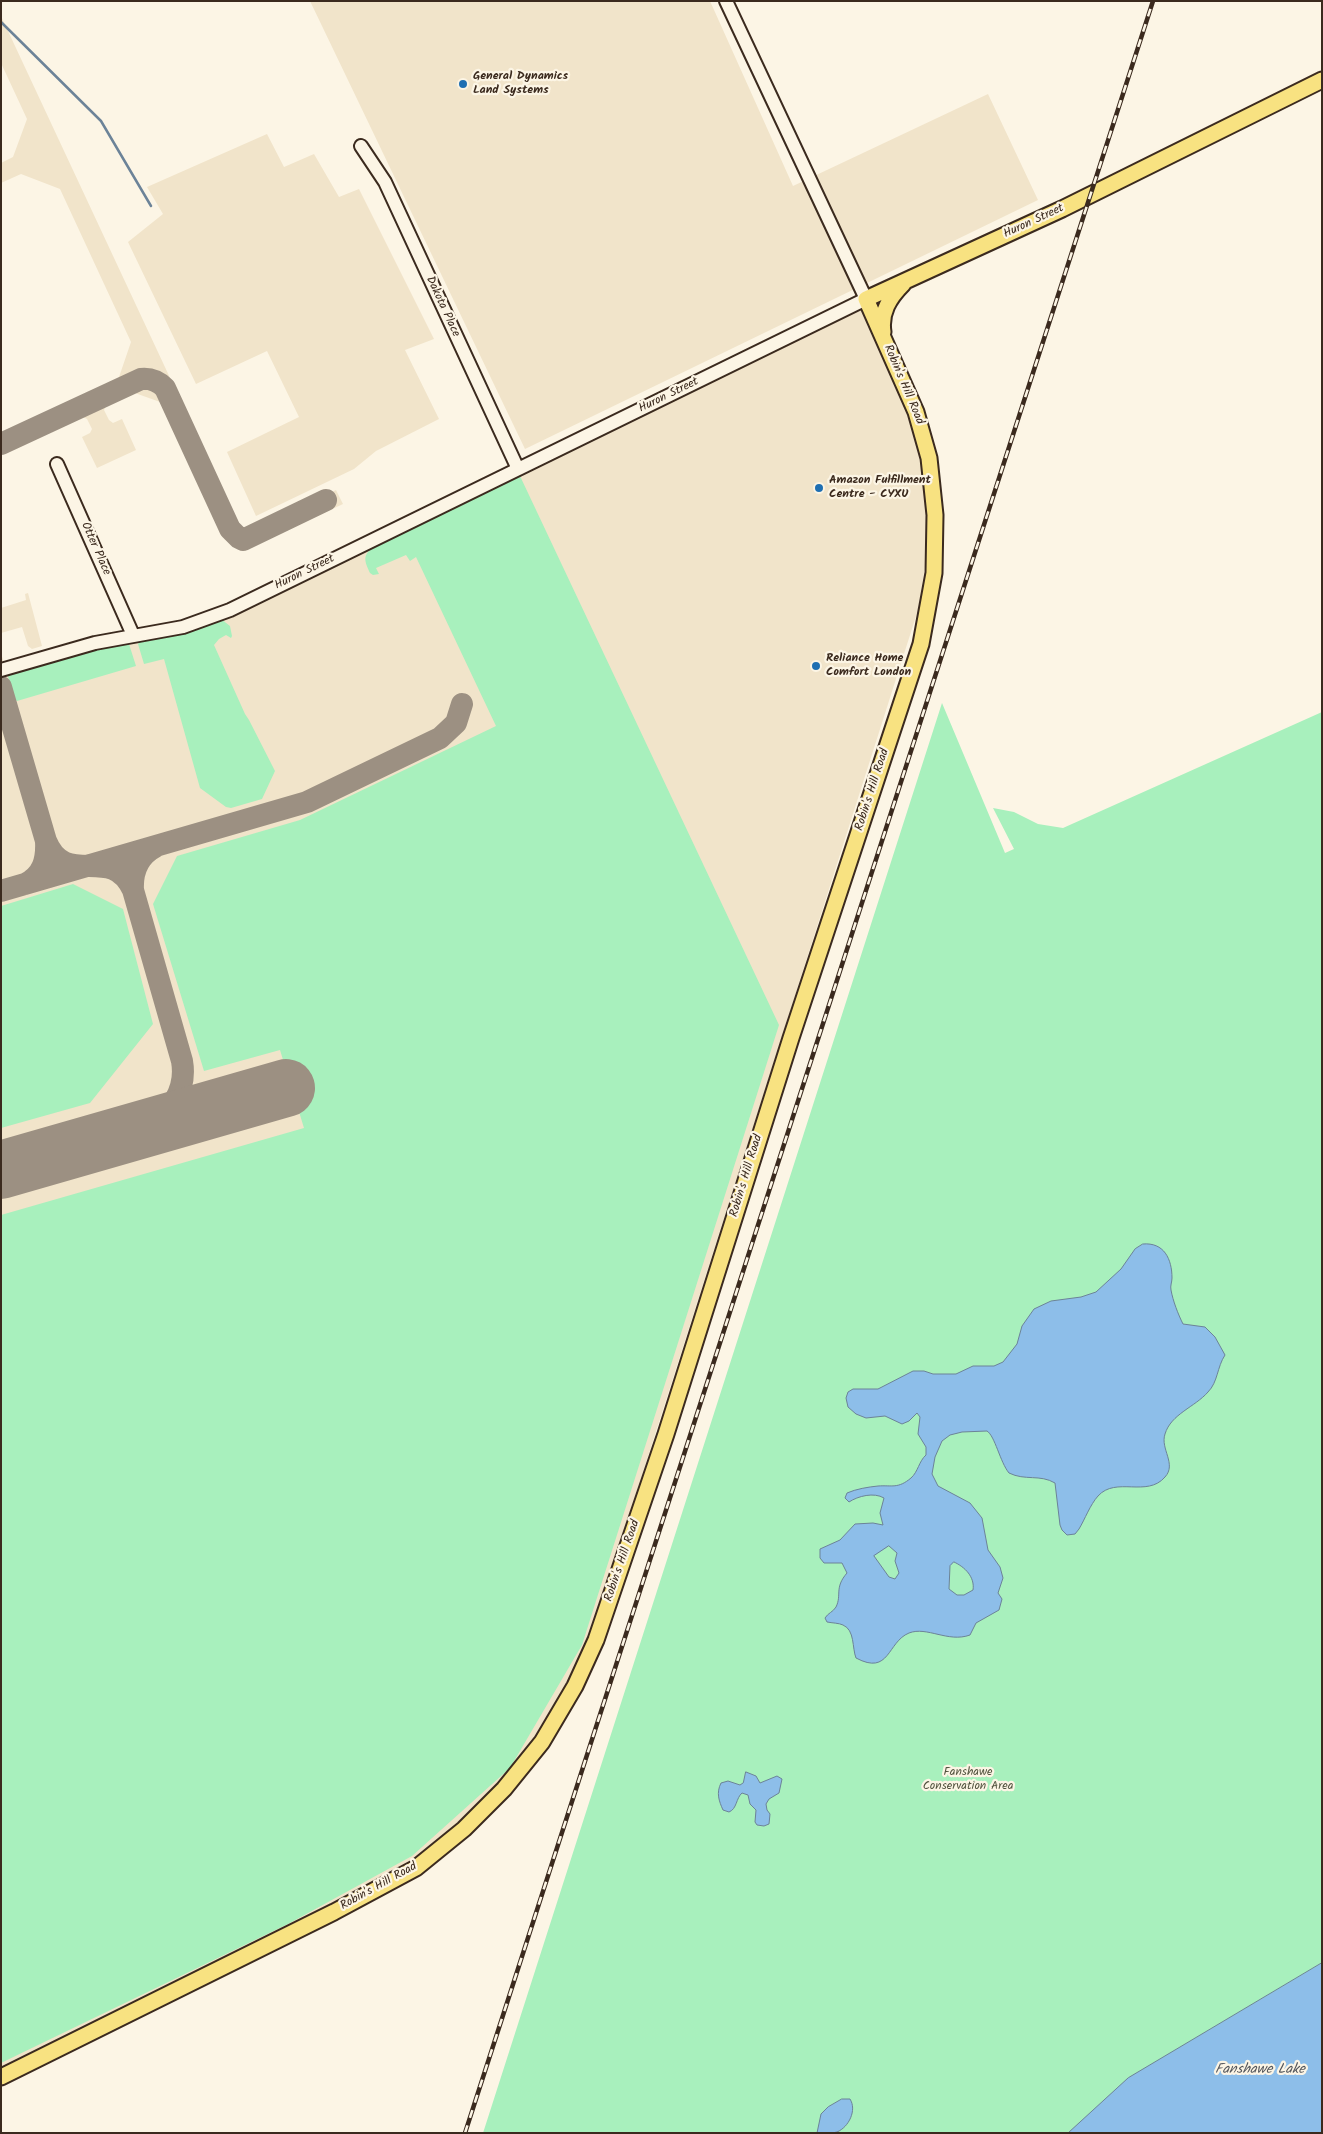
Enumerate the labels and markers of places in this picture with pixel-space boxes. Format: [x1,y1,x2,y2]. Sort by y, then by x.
place label: General Dynamics Land Systems [473,70,568,98]
marker: General Dynamics Land Systems [457,78,469,90]
place label: Amazon Fulfillment Centre - CYXU [829,474,931,502]
marker: Amazon Fulfillment Centre - CYXU [813,482,825,494]
place label: Reliance Home Comfort London [826,652,911,680]
marker: Reliance Home Comfort London [810,660,822,672]

